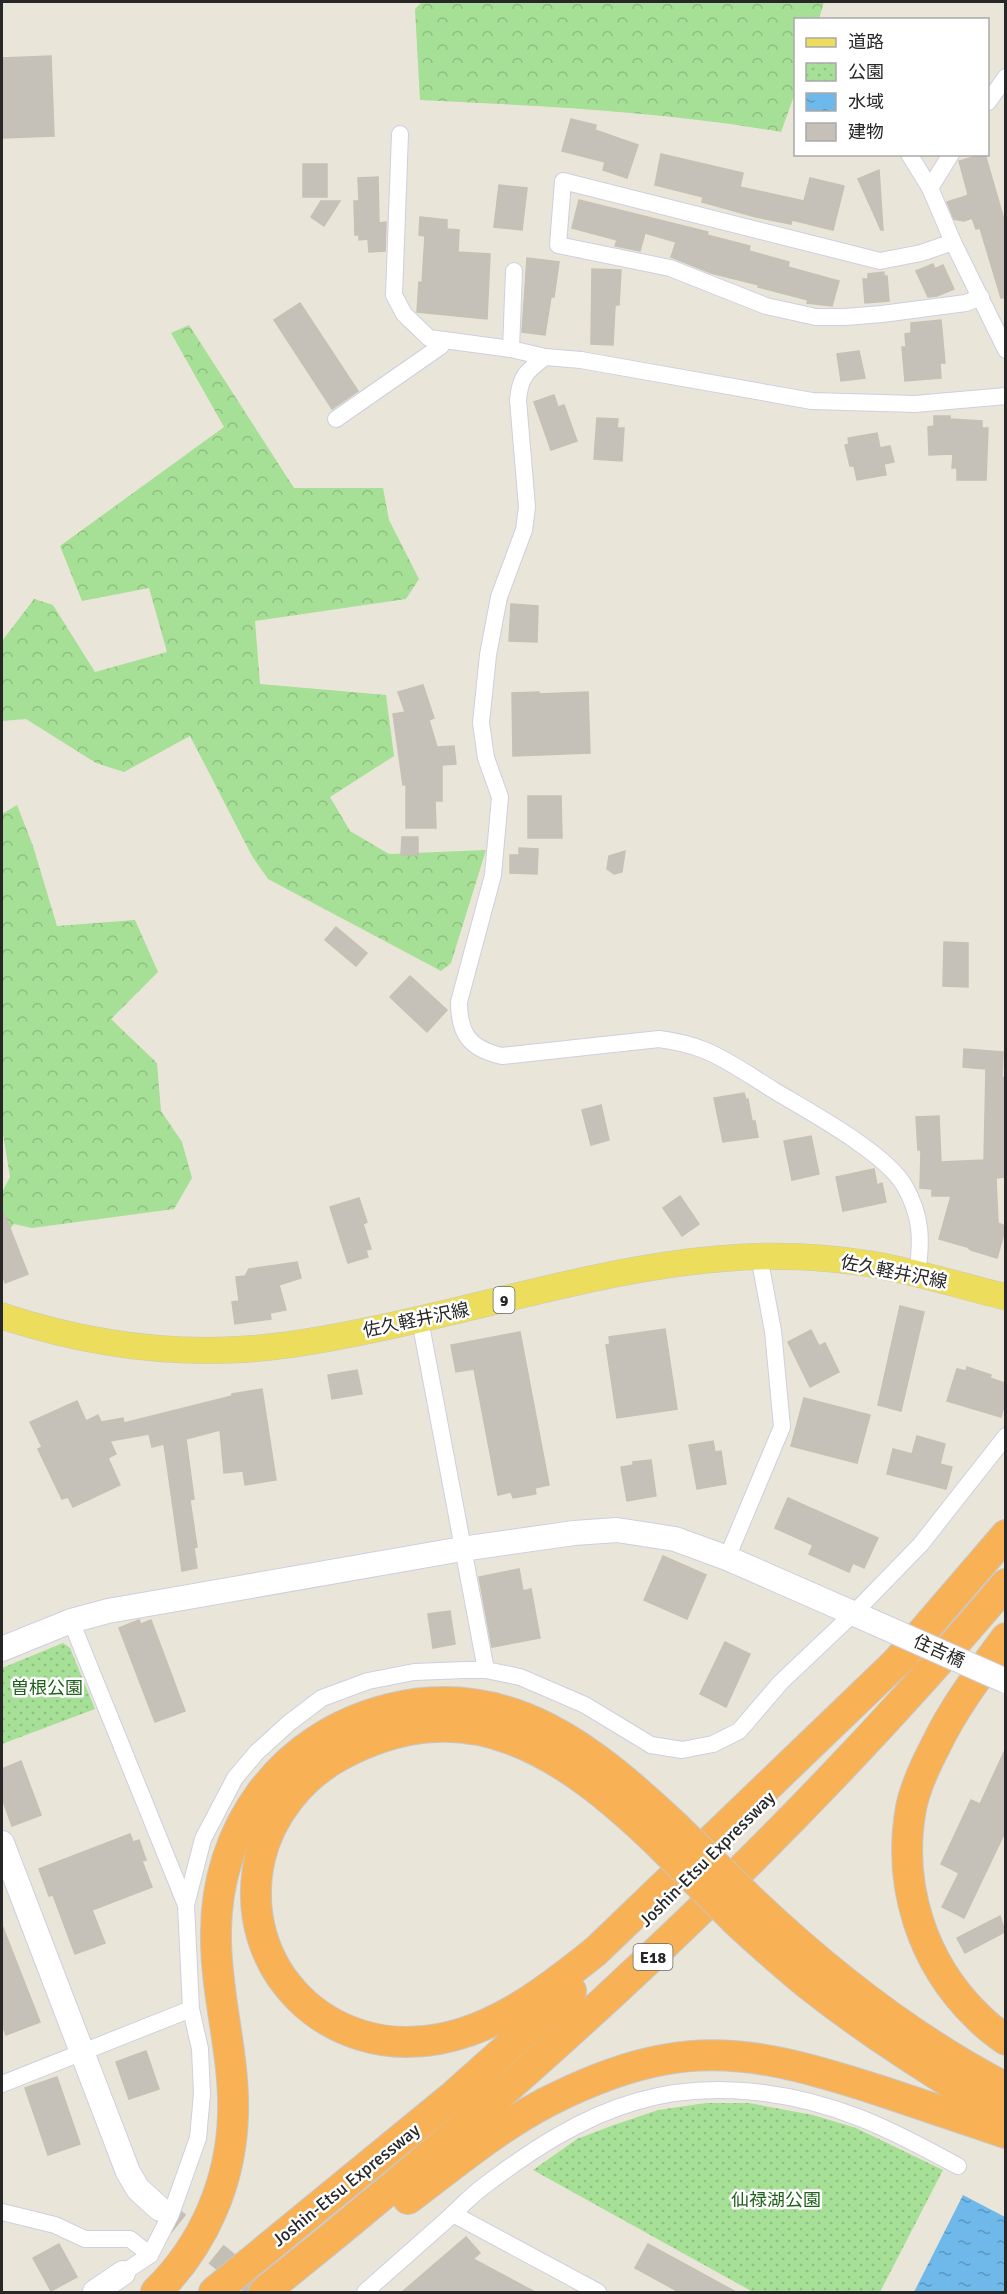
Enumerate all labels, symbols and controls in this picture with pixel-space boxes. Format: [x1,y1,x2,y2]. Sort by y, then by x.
legend [794,18,989,156]
text: 道路 [848,31,884,53]
text: 公園 [848,61,884,83]
text: 水域 [848,91,884,113]
text: 建物 [848,121,884,143]
street label: 佐久軽井沢線 [839,1251,949,1293]
road number: 9 [494,1287,514,1313]
street label: 佐久軽井沢線 [361,1298,471,1342]
street label: 住吉橋 [910,1630,968,1672]
park label: 曽根公園 [11,1677,83,1699]
street label: Joshin-Etsu Expressway [634,1786,780,1932]
road number: E18 [634,1944,672,1970]
street label: Joshin-Etsu Expressway [268,2118,425,2251]
park label: 仙禄湖公園 [731,2189,821,2211]

